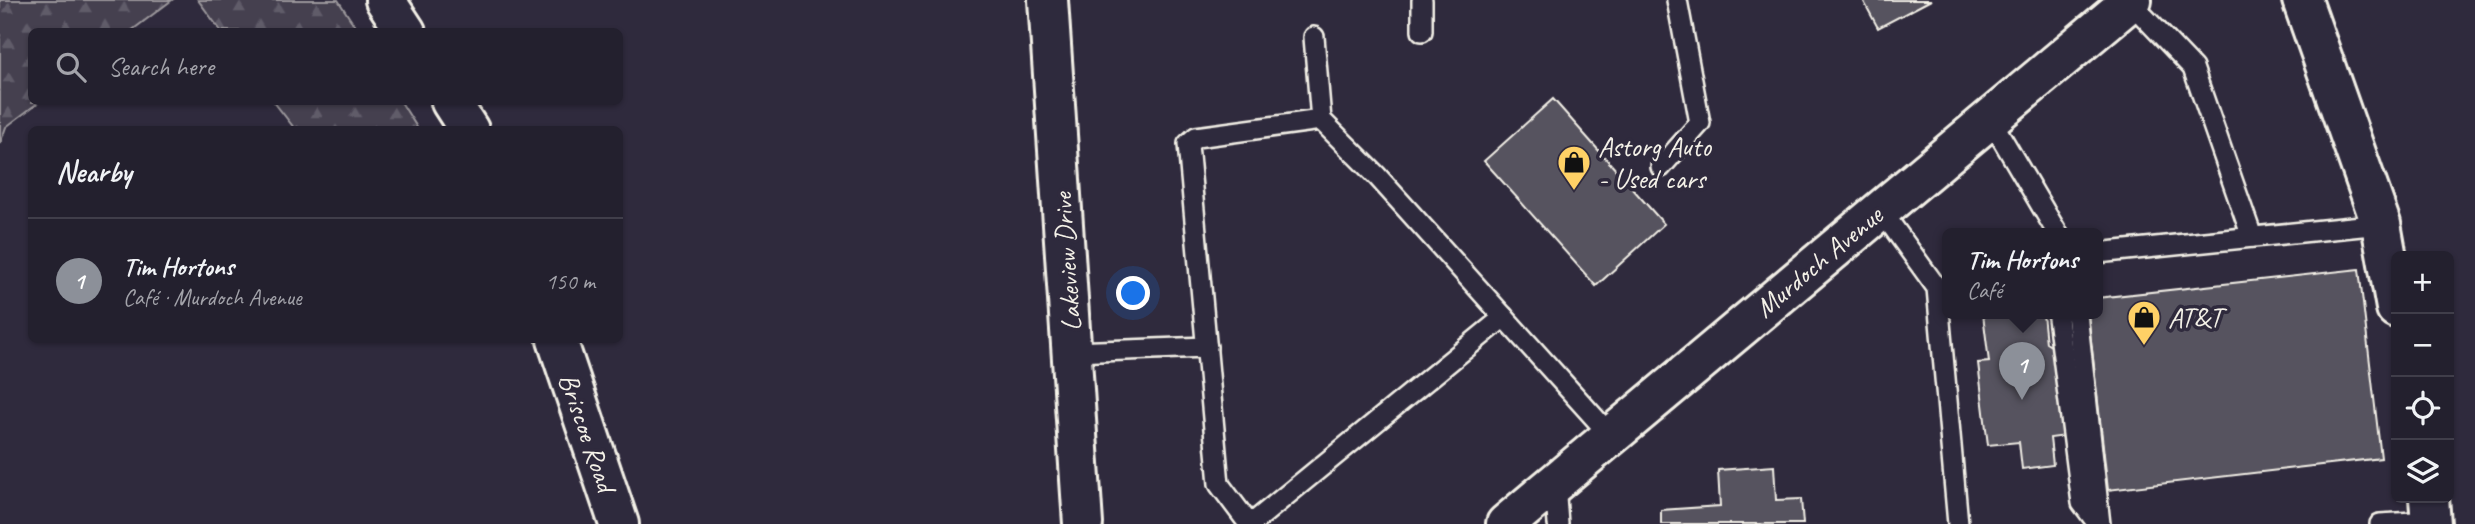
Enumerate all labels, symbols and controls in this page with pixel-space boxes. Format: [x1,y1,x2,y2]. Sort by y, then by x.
search box [28,28,623,105]
icon: search [52,48,90,86]
text: Search here [108,50,214,83]
place label: Astorg Auto - Used cars [1598,129,1713,196]
shop icon: Astorg Auto - Used cars [1555,143,1593,192]
text: Nearby [56,153,132,191]
street label: Lakeview Drive [1044,190,1089,332]
street label: Murdoch Avenue [1747,197,1891,325]
popup [1942,228,2103,319]
text: Tim Hortons [1967,243,2078,276]
text: Tim Hortons [123,250,234,283]
map controls [2391,251,2454,503]
button: + [2391,251,2454,314]
text: 1 [74,267,84,296]
text: 150 m [546,267,595,296]
your location [1116,276,1150,310]
text: Café [1967,276,2002,305]
text: Café · Murdoch Avenue [123,283,302,312]
shop icon: AT&T [2125,298,2163,347]
place label: AT&T [2168,300,2228,335]
button: − [2391,314,2454,377]
pin: 1 [1999,342,2045,400]
street label: Briscoe Road [551,368,625,500]
button: locate [2391,377,2454,440]
button: layers [2391,440,2454,503]

